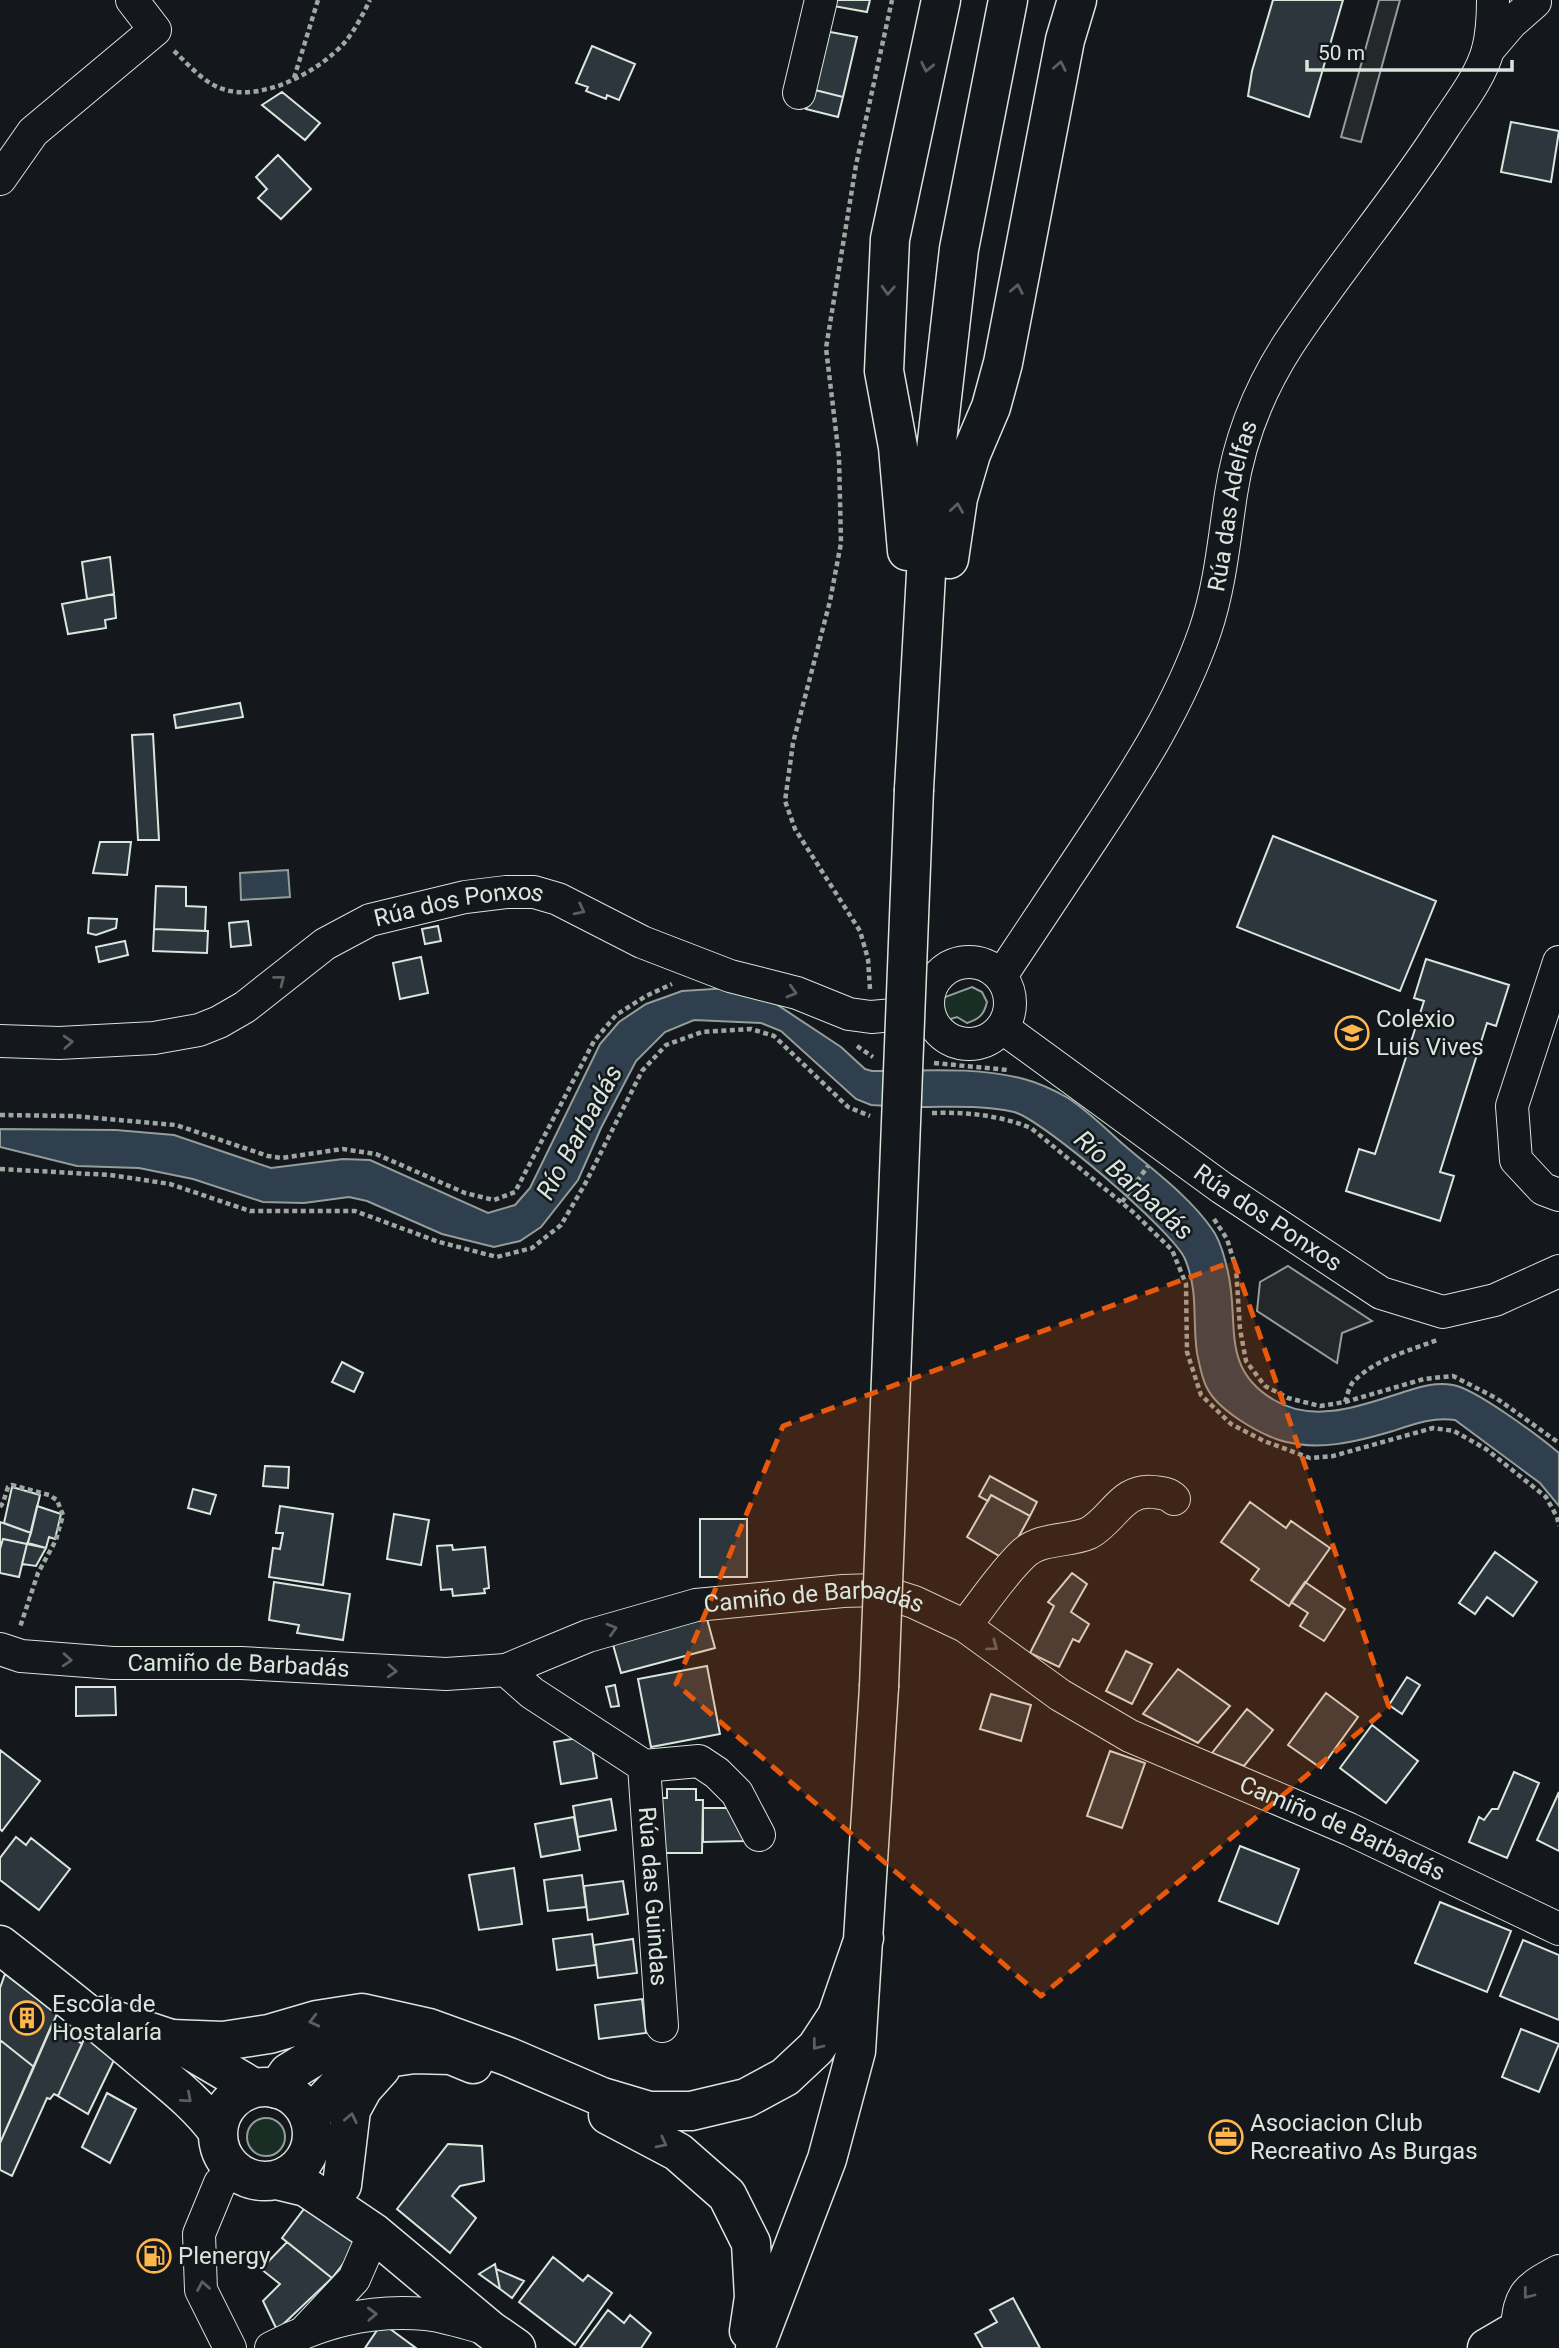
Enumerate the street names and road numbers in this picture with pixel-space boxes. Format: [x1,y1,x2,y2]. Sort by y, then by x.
street label: Rúa das Adelfas [1202,417,1263,594]
street label: Rúa dos Ponxos [371,878,547,933]
street label: Rúa dos Ponxos [1188,1158,1347,1277]
street label: Camiño de Barbadás [702,1576,929,1619]
street label: Camiño de Barbadás [127,1649,350,1683]
street label: Camiño de Barbadás [1235,1770,1450,1887]
street label: Rúa das Guindas [633,1806,673,1987]

